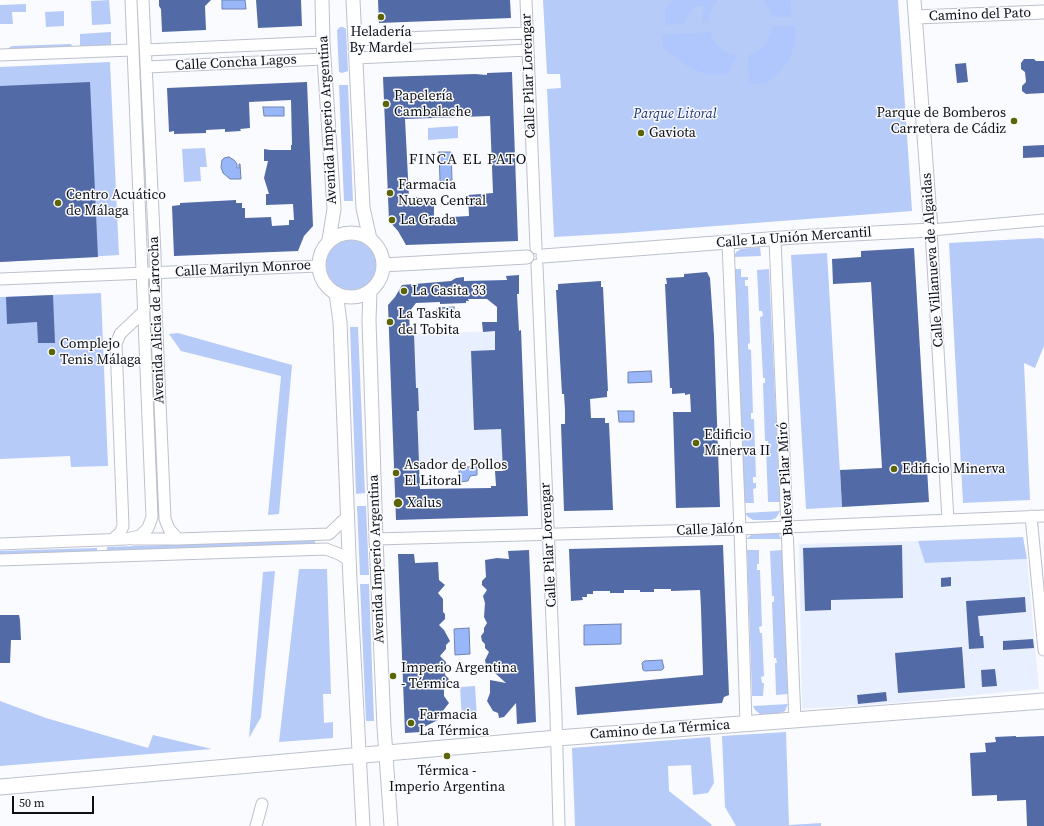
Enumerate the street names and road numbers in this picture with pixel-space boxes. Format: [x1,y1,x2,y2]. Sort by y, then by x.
street label: Camino del Pato [929,5,1031,25]
street label: Calle Pilar Lorengar [518,13,540,139]
street label: Avenida Imperio Argentina [315,35,341,205]
street label: Calle Concha Lagos [175,51,297,75]
street label: Calle Villanueva de Algaidas [919,172,947,348]
street label: Calle La Unión Mercantil [716,224,872,252]
street label: Avenida Alicia de Larrocha [146,236,168,404]
street label: Calle Marilyn Monroe [175,257,311,281]
street label: Bulevar Pilar Miró [775,422,797,536]
street label: Avenida Imperio Argentina [366,474,388,644]
street label: Calle Pilar Lorengar [537,482,561,608]
street label: Calle Jalón [676,520,744,540]
street label: Camino de La Térmica [589,717,731,743]

